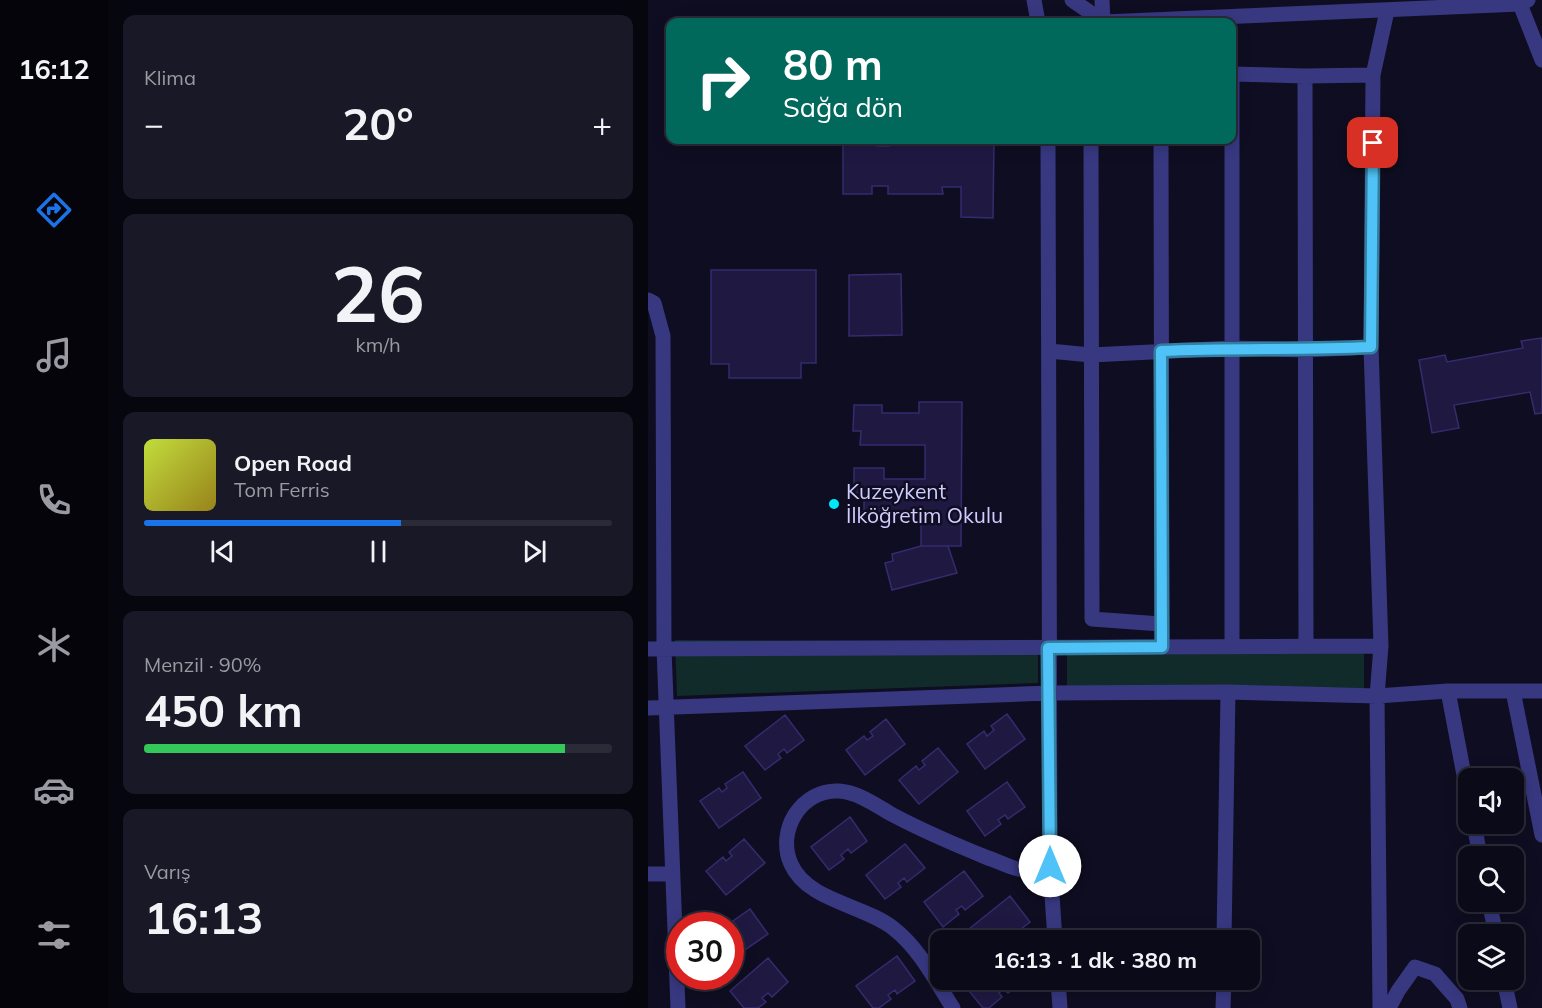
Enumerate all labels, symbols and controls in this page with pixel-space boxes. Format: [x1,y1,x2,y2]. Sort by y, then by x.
text: 80 m [783,38,883,91]
icon: right [684,42,762,120]
text: 16:12 [18,52,90,86]
text: Klima [144,65,196,90]
text: Sağa dön [783,90,903,124]
text: 20° [342,95,414,151]
text: − [144,103,164,144]
text: + [592,103,612,144]
pin [1347,117,1398,168]
icon: arrive [1356,126,1389,159]
icon: directions [33,189,75,231]
text: 26 [331,244,425,342]
text: km/h [355,332,401,357]
icon: music [33,334,75,376]
text: Open Road [234,449,352,477]
text: Tom Ferris [234,477,330,502]
place label: Kuzeykent İlköğretim Okulu [846,478,1003,528]
icon: phone [33,479,75,521]
marker: Kuzeykent İlköğretim Okulu [827,497,841,511]
icon: previous [206,535,239,568]
icon: pause [362,535,395,568]
icon: next [518,535,551,568]
icon: climate [33,624,75,666]
text: Menzil · 90% [144,652,262,677]
text: 450 km [144,682,303,738]
map controls [1458,768,1524,990]
button: sound [1458,768,1524,834]
icon: car [33,769,75,811]
position arrow [1018,834,1082,898]
button: search [1458,846,1524,912]
text: Varış [144,859,191,884]
text: 16:13 [144,889,263,945]
speed limit sign: 30 [666,912,744,990]
icon: filters [33,914,75,956]
button: layers [1458,924,1524,990]
text: 16:13 · 1 dk · 380 m [993,946,1197,974]

